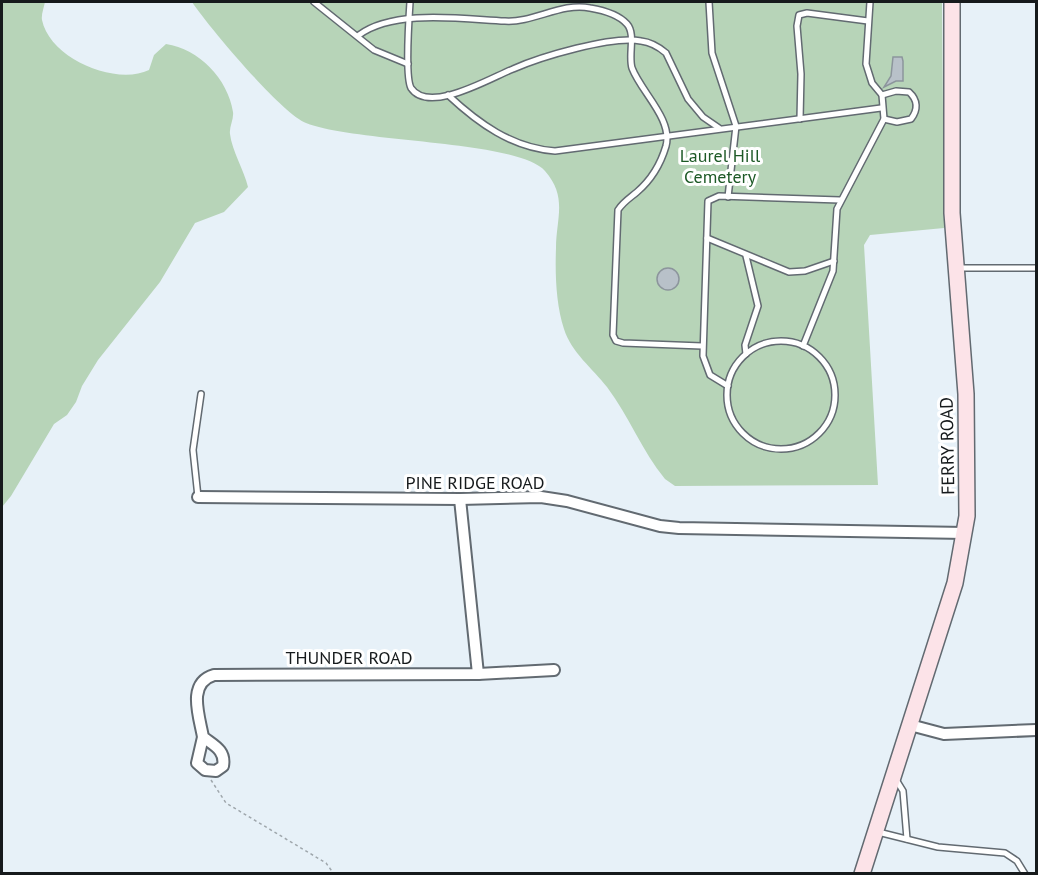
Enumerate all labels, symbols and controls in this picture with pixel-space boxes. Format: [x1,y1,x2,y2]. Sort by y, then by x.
park label: Laurel Hill Cemetery [680,144,761,188]
street label: FERRY ROAD [935,397,959,495]
street label: PINE RIDGE ROAD [405,471,545,494]
street label: THUNDER ROAD [286,646,412,669]

